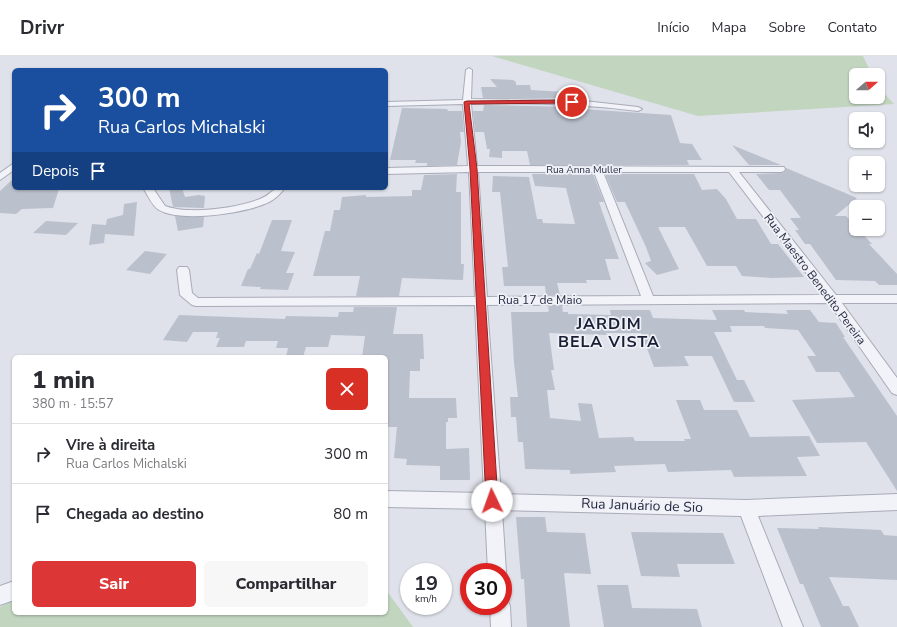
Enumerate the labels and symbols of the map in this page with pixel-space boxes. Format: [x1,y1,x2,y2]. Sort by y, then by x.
north arrow [849,68,885,104]
pin [555,85,589,119]
street label: Rua Anna Muller [546,163,622,177]
street label: Rua Maestro Benedito Pereira [760,210,870,348]
street label: Rua 17 de Maio [498,292,582,308]
district label: JARDIM BELA VISTA [558,313,660,353]
position arrow [471,480,513,522]
street label: Rua Januário de Sio [581,494,703,517]
speed limit sign: 30 [460,563,512,615]

